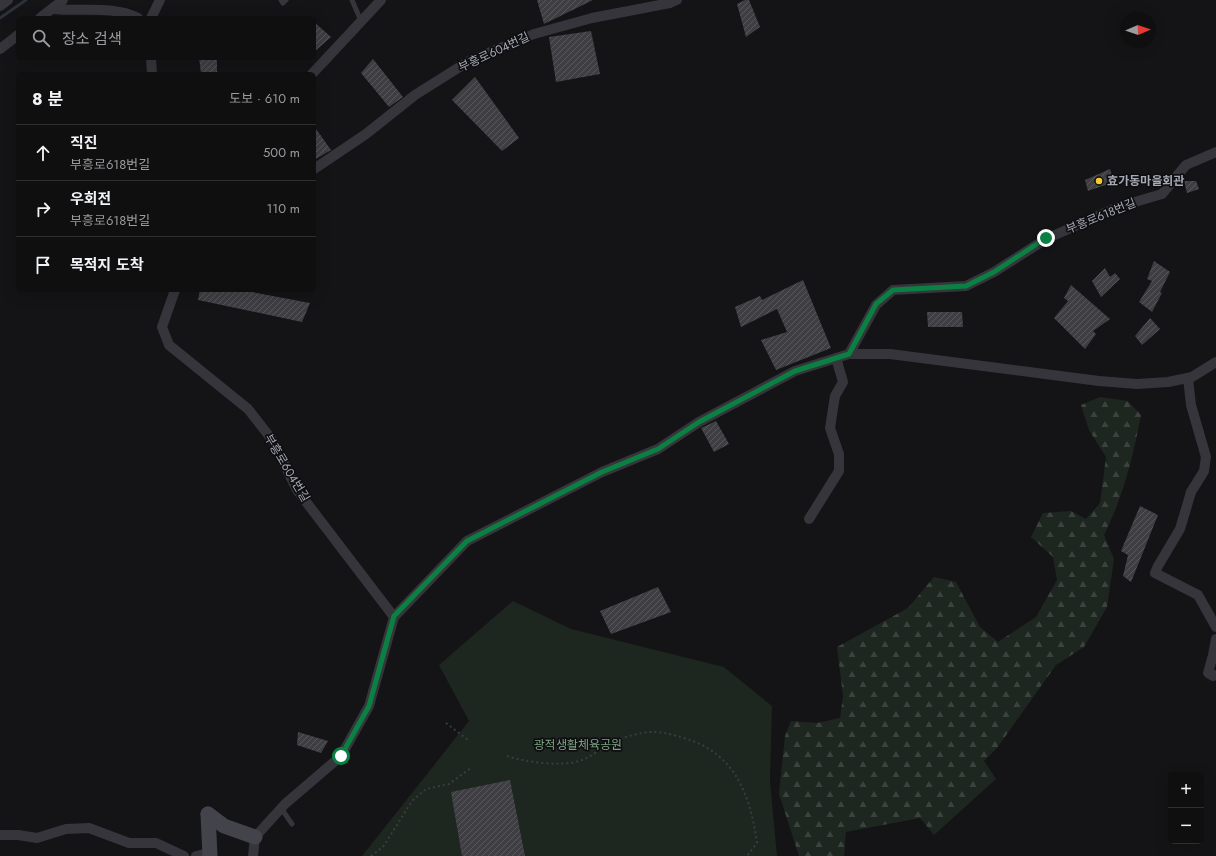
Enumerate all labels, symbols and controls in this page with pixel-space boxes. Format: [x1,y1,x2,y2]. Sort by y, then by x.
north arrow [1120,12,1156,48]
search box [16,16,316,60]
icon: search [30,27,52,49]
text: 장소 검색 [62,28,122,50]
street label: 부흥로604번길 [456,28,532,76]
text: 8 분 [32,87,63,111]
text: 도보 · 610 m [229,89,300,108]
text: 직진 [70,132,98,154]
icon: ahead [32,142,54,164]
text: 500 m [263,143,300,162]
text: 부흥로618번길 [70,155,150,174]
place label: 효가동마을회관 [1107,172,1184,190]
marker: 효가동마을회관 [1094,176,1104,186]
text: 우회전 [70,188,111,210]
street label: 부흥로618번길 [1063,194,1139,238]
icon: right [32,198,54,220]
text: 110 m [266,199,300,218]
text: 부흥로618번길 [70,211,150,230]
route end [1037,229,1055,247]
icon: arrive [32,254,54,276]
text: 목적지 도착 [70,254,144,276]
street label: 부흥로604번길 [260,431,314,505]
park label: 광적생활체육공원 [534,736,622,754]
route start [332,747,350,765]
map controls [1168,772,1204,844]
button: + [1168,772,1204,808]
button: − [1168,808,1204,844]

